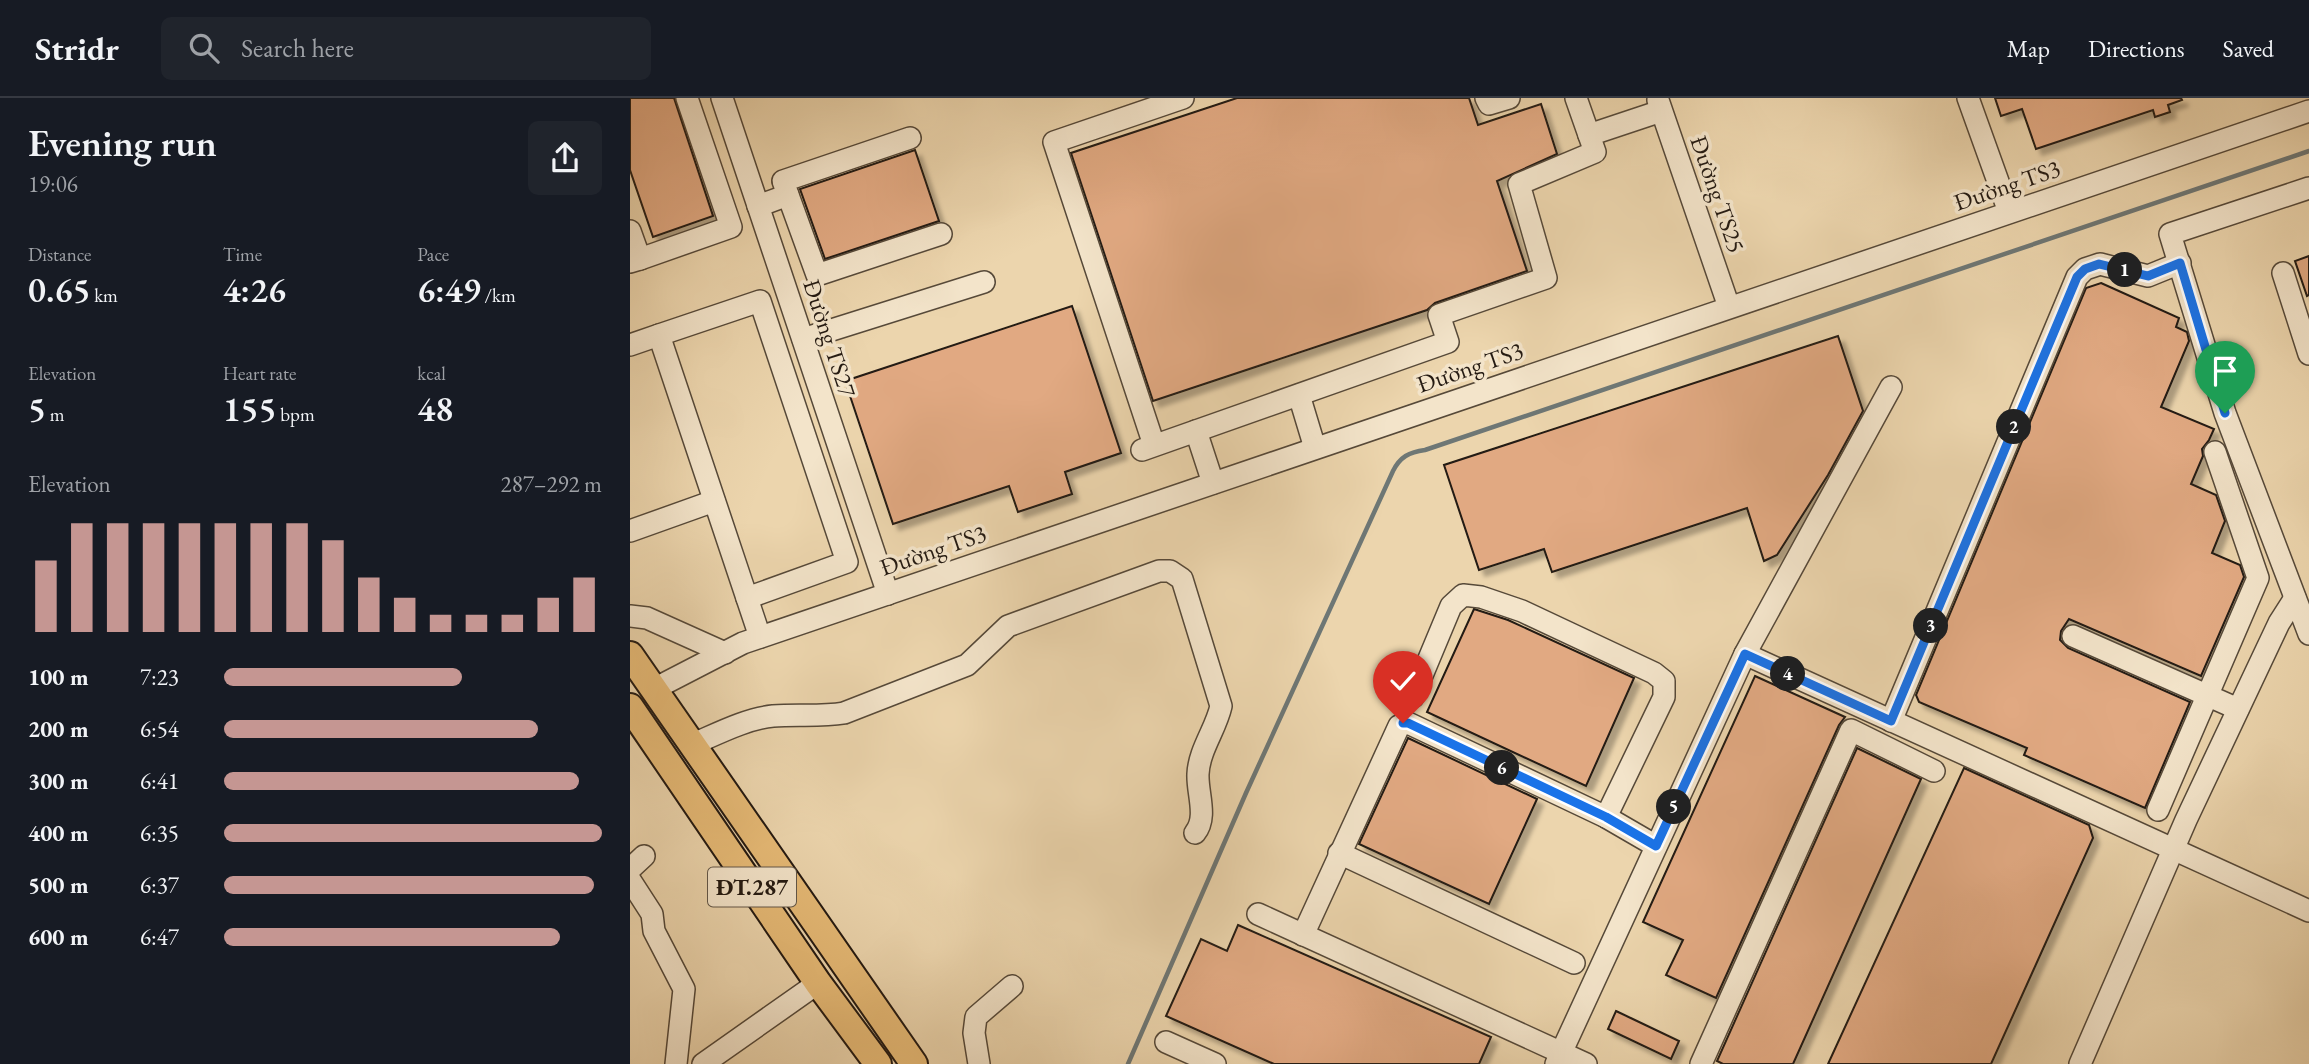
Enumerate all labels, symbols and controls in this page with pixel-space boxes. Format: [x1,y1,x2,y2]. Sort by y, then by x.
search box [161,17,651,80]
text: Stridr [35,27,119,70]
icon: search [185,29,223,67]
text: Search here [241,31,354,65]
text: Map [2007,33,2050,64]
text: Directions [2088,33,2185,64]
text: Saved [2223,33,2274,64]
text: Evening run [28,118,217,167]
button: share [528,121,602,195]
street label: Đường TS25 [1684,131,1752,257]
street label: Đường TS3 [1950,152,2064,218]
text: 19:06 [28,169,78,199]
text: Distance [28,242,91,267]
text: Time [223,242,262,267]
text: Pace [417,242,449,267]
pin: 1 [2108,252,2142,288]
text: 1 [2119,257,2130,282]
text: 0.65 [28,267,90,312]
text: 4:26 [223,267,286,312]
text: 6:49 [417,267,481,312]
street label: Đường TS27 [796,275,864,401]
text: km [90,283,118,308]
text: /km [481,283,516,308]
street label: Đường TS3 [1413,334,1527,400]
pin [2195,341,2255,413]
icon: arrive [2206,352,2244,390]
text: Elevation [28,361,96,386]
text: Heart rate [223,361,296,386]
text: kcal [417,361,446,386]
text: 5 [28,386,46,431]
text: 155 [223,386,277,431]
text: 48 [417,386,453,431]
text: m [46,402,65,427]
text: bpm [277,402,315,427]
pin: 2 [1996,410,2032,444]
text: 2 [2008,414,2019,439]
text: Elevation [28,469,111,499]
text: 287–292 m [501,469,602,499]
street label: Đường TS3 [876,517,990,583]
pin: 3 [1914,608,1948,644]
text: 3 [1925,613,1936,638]
pin [1373,651,1433,723]
pin: 4 [1770,656,1806,692]
text: 4 [1782,661,1793,686]
text: 100 m [28,662,89,692]
text: 7:23 [140,662,179,692]
icon: check [1384,662,1422,700]
text: 200 m [28,714,89,744]
text: 6:54 [140,714,179,744]
pin: 6 [1484,750,1520,786]
text: 6 [1496,755,1507,780]
text: 300 m [28,766,89,796]
text: 6:41 [140,766,179,796]
pin: 5 [1656,790,1692,824]
text: 5 [1668,794,1679,819]
text: 400 m [28,818,89,848]
text: 6:35 [140,818,179,848]
road number: ĐT.287 [708,867,796,906]
text: 500 m [28,870,89,900]
text: 6:37 [140,870,179,900]
text: 600 m [28,922,89,952]
text: 6:47 [140,922,179,952]

